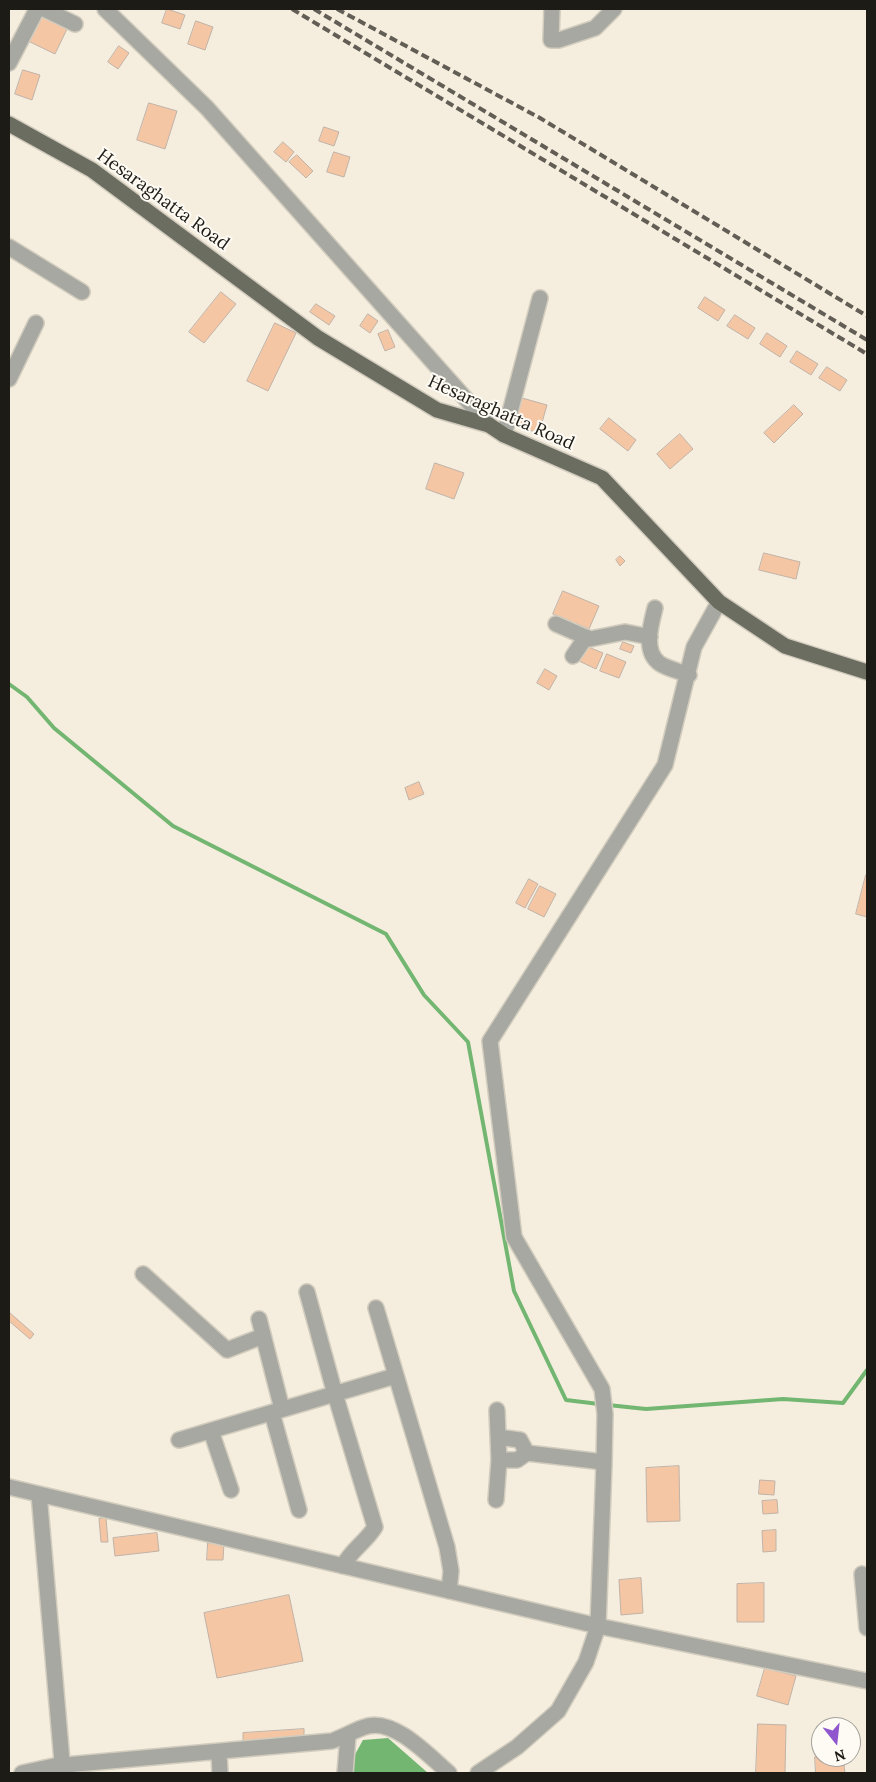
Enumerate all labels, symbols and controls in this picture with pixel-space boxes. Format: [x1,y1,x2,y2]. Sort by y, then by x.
street label: Hesaraghatta Road [93,145,233,255]
street label: Hesaraghatta Road [424,371,578,455]
north arrow [811,1717,861,1767]
text: N [832,1745,848,1766]

